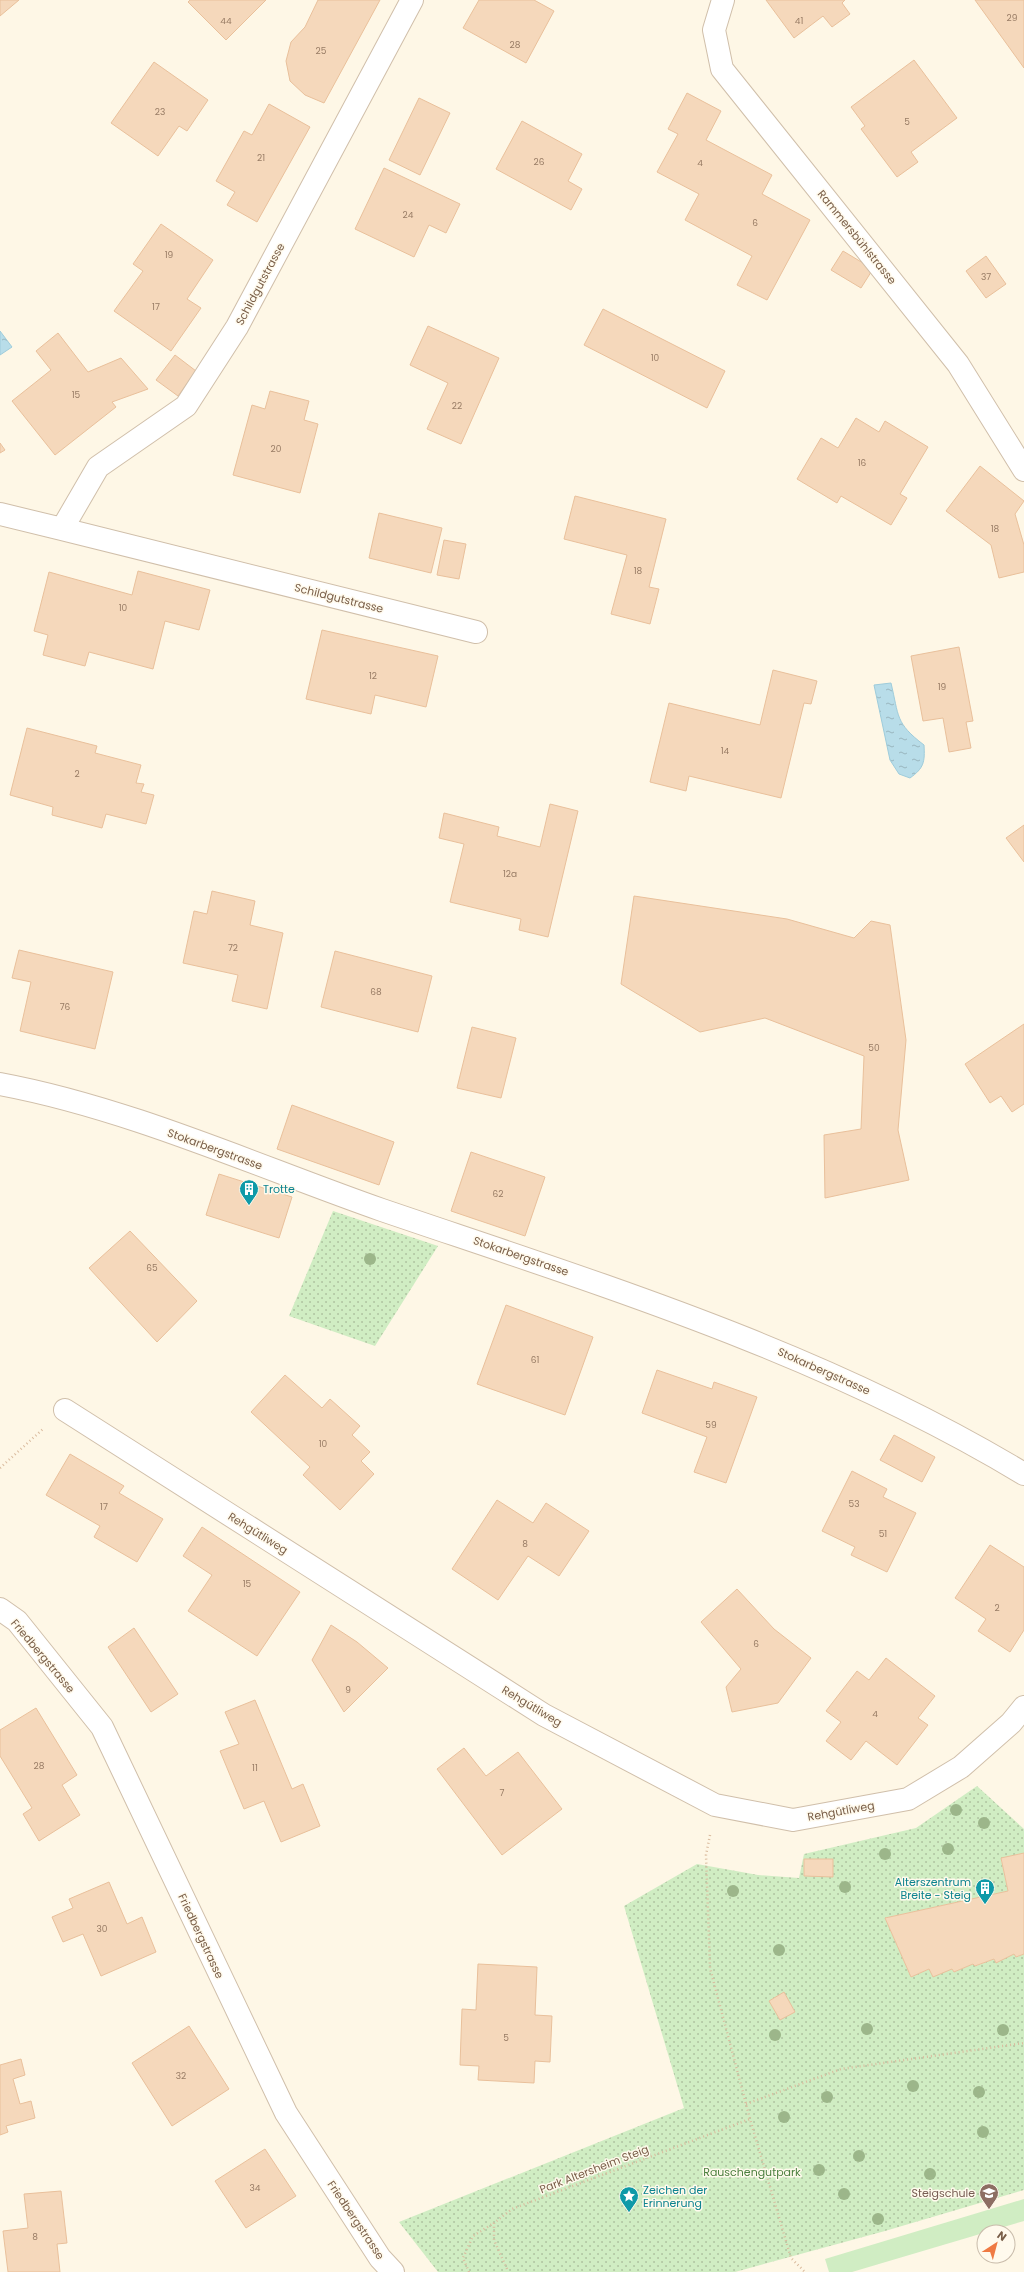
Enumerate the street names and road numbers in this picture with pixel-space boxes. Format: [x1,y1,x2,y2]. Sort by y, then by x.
street label: Rammersbühlstrasse [814,186,900,288]
street label: Schildgutstrasse [232,240,289,328]
street label: Schildgutstrasse [293,579,385,617]
street label: Stokarbergstrasse [165,1124,265,1174]
street label: Stokarbergstrasse [471,1232,571,1280]
street label: Stokarbergstrasse [775,1343,873,1399]
street label: Rehgütliweg [225,1508,291,1558]
street label: Friedbergstrasse [7,1616,79,1697]
street label: Rehgütliweg [499,1682,565,1730]
street label: Rehgütliweg [806,1797,876,1825]
street label: Friedbergstrasse [174,1891,228,1981]
street label: Park Altersheim Steig [537,2141,651,2197]
street label: Friedbergstrasse [324,2177,388,2263]

